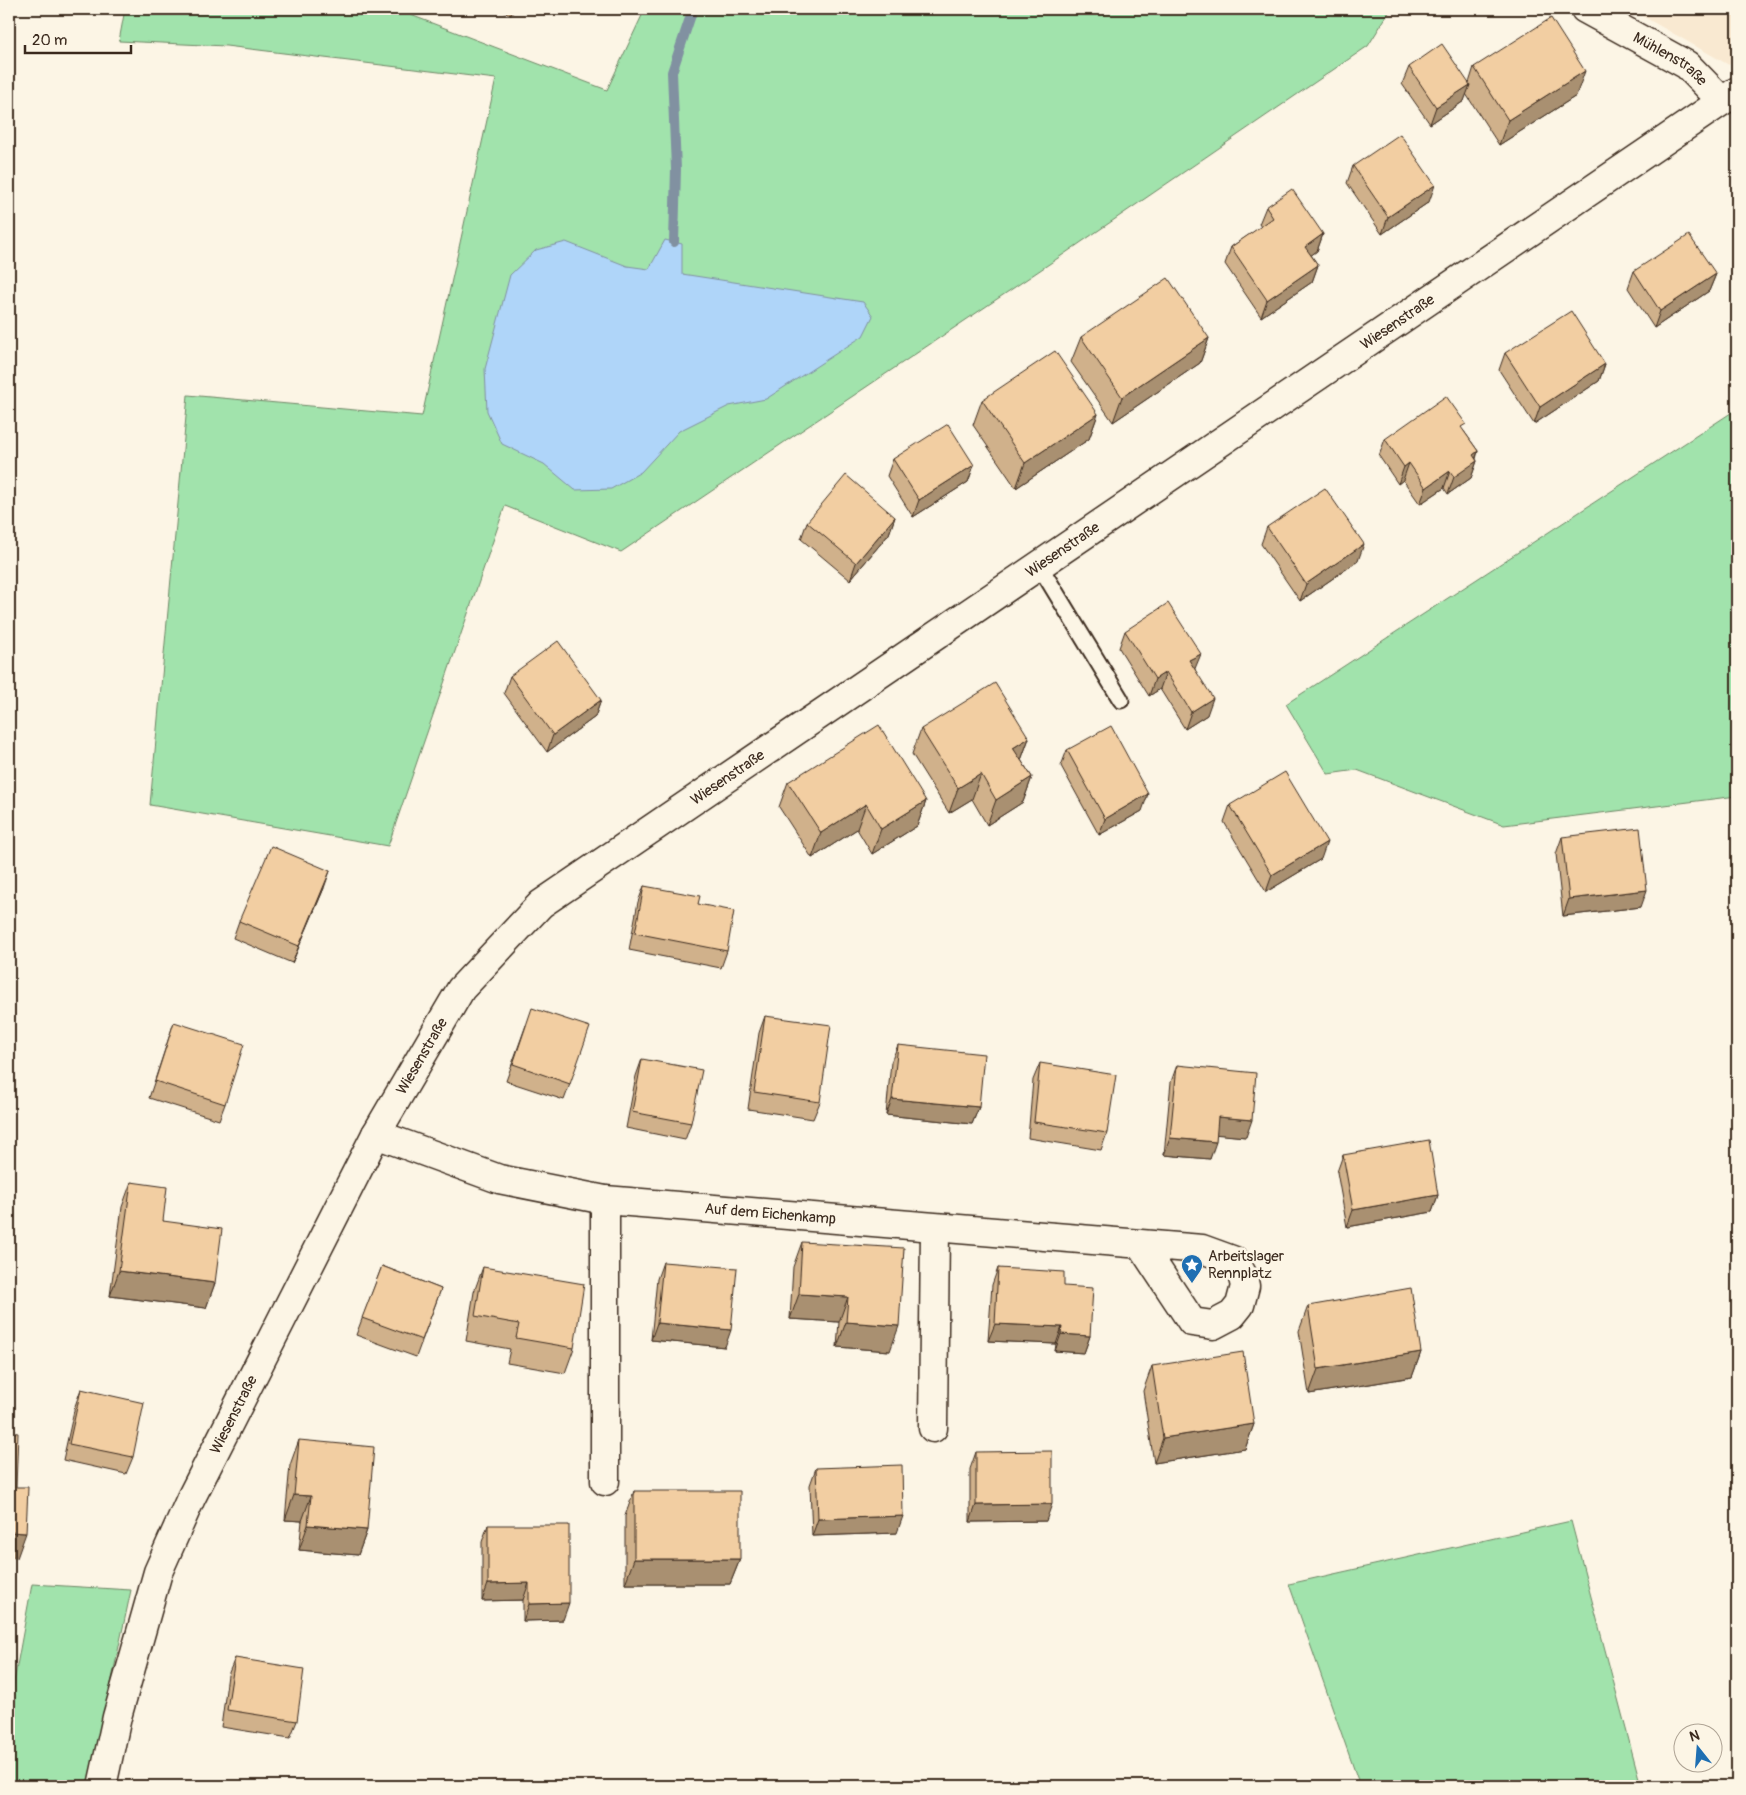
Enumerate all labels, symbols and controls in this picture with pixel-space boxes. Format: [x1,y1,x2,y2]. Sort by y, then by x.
scale bar [25,22,131,54]
street label: Mühlenstraße [1630,28,1711,91]
text: 20 m [32,31,67,50]
street label: Wiesenstraße [1357,290,1439,354]
street label: Wiesenstraße [1022,518,1104,582]
street label: Wiesenstraße [687,745,769,810]
street label: Wiesenstraße [392,1014,452,1098]
street label: Auf dem Eichenkamp [704,1199,837,1229]
place label: Arbeitslager Rennplatz [1208,1247,1285,1283]
place icon: Arbeitslager Rennplatz [1180,1253,1204,1284]
street label: Wiesenstraße [206,1372,262,1457]
north arrow [1674,1722,1724,1772]
text: N [1687,1727,1701,1746]

